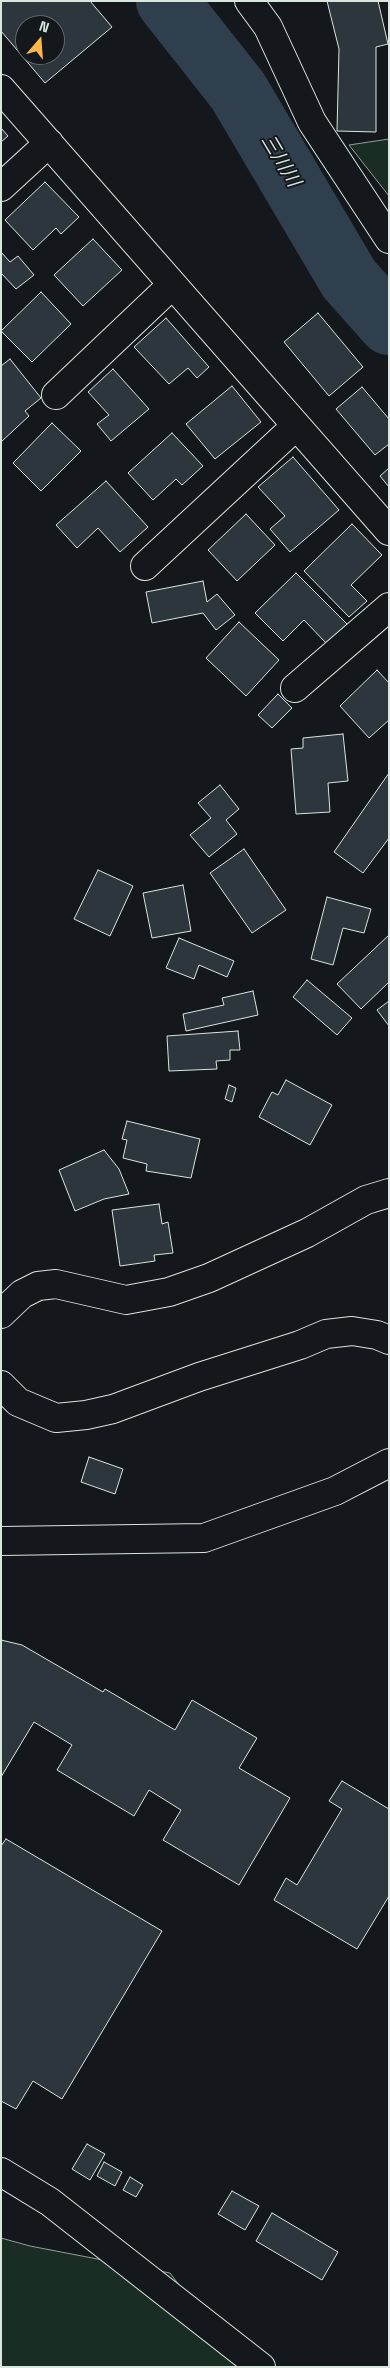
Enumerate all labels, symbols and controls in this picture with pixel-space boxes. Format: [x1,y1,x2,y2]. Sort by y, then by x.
north arrow [15,15,65,65]
text: N [37,17,52,37]
water label: 三川川 [256,131,304,191]

